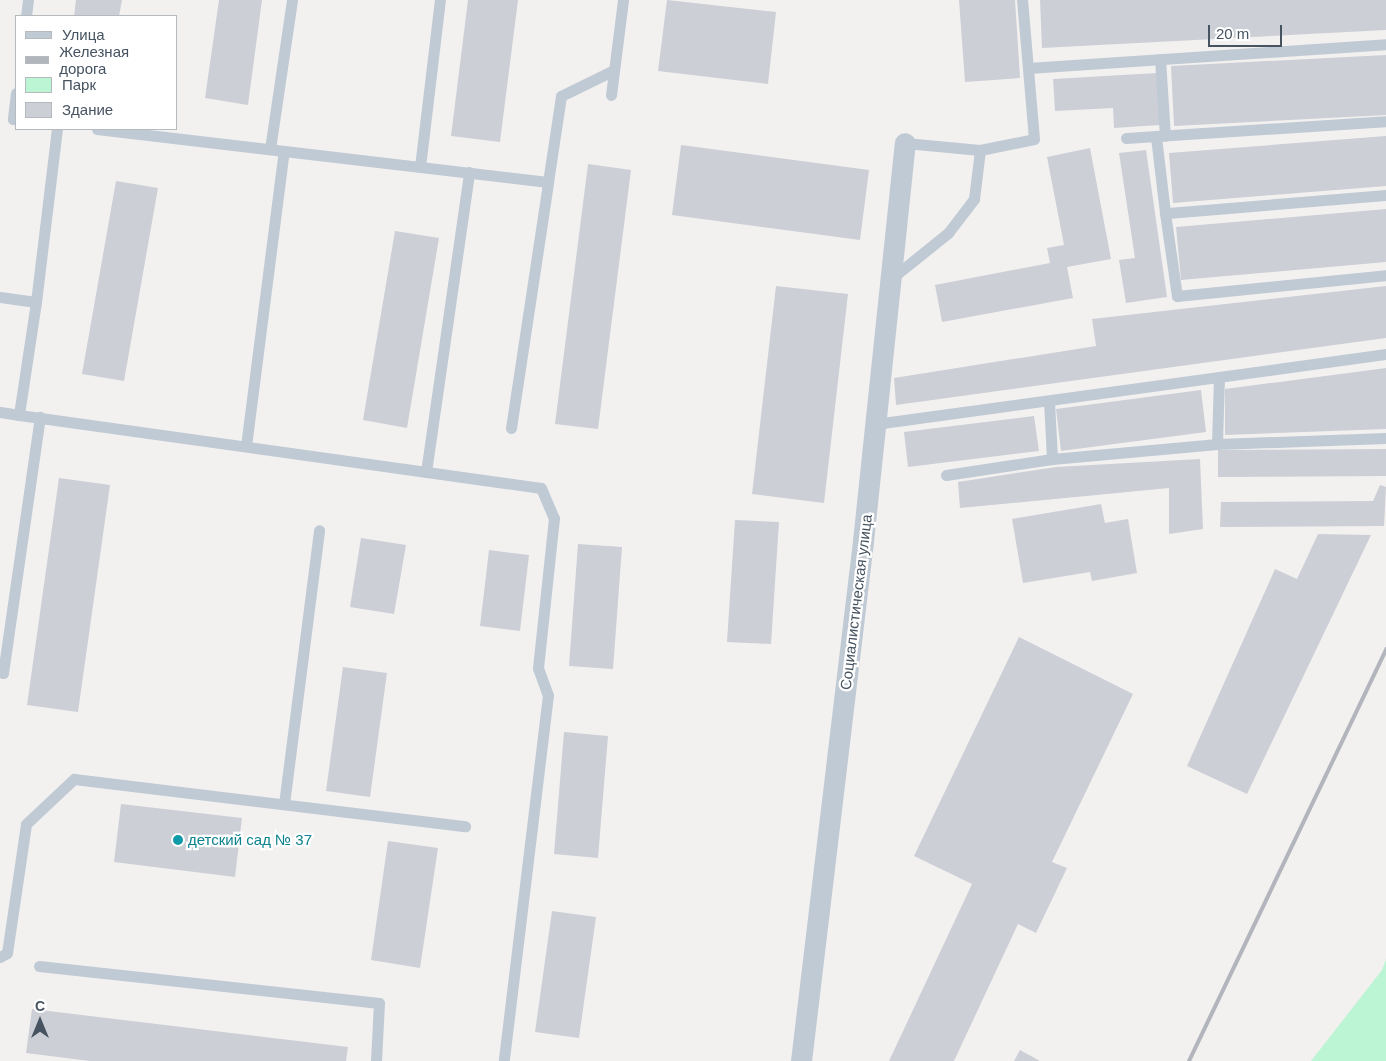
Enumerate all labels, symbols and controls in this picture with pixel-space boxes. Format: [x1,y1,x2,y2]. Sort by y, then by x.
legend [15,15,178,130]
scale bar [1211,15,1285,47]
text: 20 m [1216,25,1249,42]
text: Улица [62,26,105,43]
text: Железная дорога [59,43,129,77]
text: Парк [62,76,96,93]
text: Здание [62,101,113,118]
street label: Социалистическая улица [836,513,876,691]
place label: детский сад № 37 [188,831,312,849]
marker: детский сад № 37 [172,834,184,846]
north arrow [15,996,65,1046]
text: С [35,998,45,1014]

